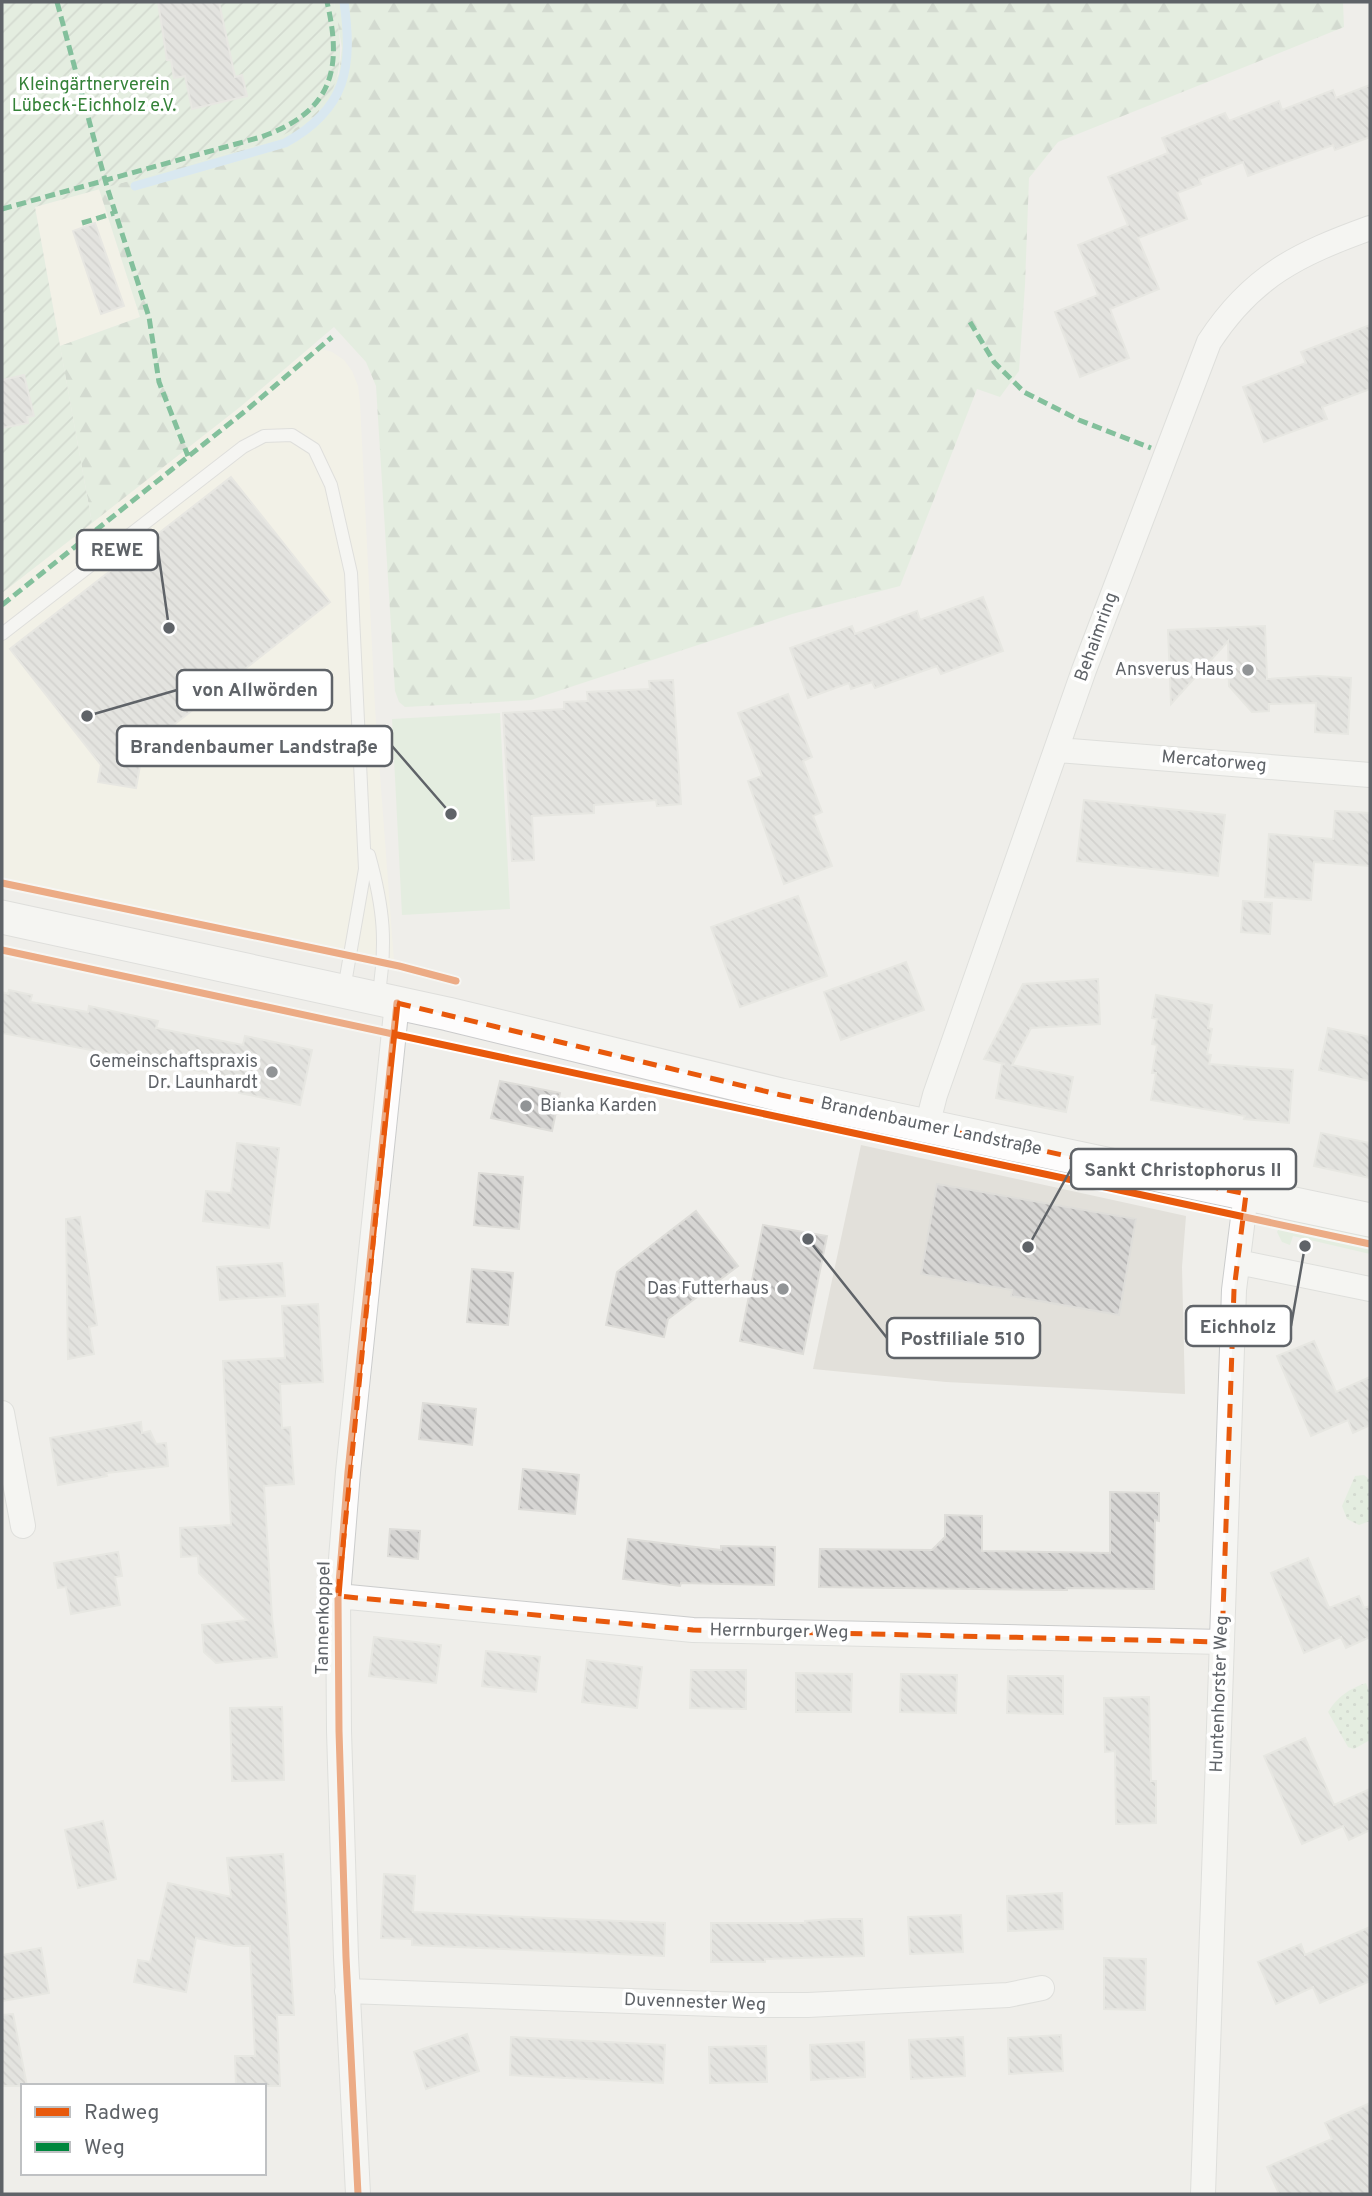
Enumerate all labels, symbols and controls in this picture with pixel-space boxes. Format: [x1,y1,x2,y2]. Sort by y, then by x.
park label: Kleingärtnerverein Lübeck-Eichholz e.V. [12,74,176,118]
callout: REWE [77,530,158,570]
text: REWE [91,539,143,563]
street label: Behaimring [1070,589,1124,685]
place label: Ansverus Haus [1115,659,1234,682]
marker: Ansverus Haus [1240,662,1256,678]
callout: von Allwörden [177,670,332,710]
text: von Allwörden [192,679,318,703]
callout: Brandenbaumer Landstraße [117,726,392,766]
text: Brandenbaumer Landstraße [130,736,378,760]
street label: Mercatorweg [1160,746,1268,778]
place label: Gemeinschaftspraxis Dr. Launhardt [89,1051,258,1095]
marker: Gemeinschaftspraxis Dr. Launhardt [264,1064,280,1080]
street label: Brandenbaumer Landstraße [818,1092,1044,1162]
place label: Bianka Karden [540,1095,657,1118]
marker: Bianka Karden [518,1098,534,1114]
callout: Sankt Christophorus II [1071,1149,1296,1189]
text: Sankt Christophorus II [1084,1159,1282,1183]
place label: Das Futterhaus [647,1278,769,1301]
marker: Das Futterhaus [775,1281,791,1297]
callout: Eichholz [1186,1306,1291,1346]
text: Eichholz [1200,1316,1276,1340]
callout: Postfiliale 510 [887,1318,1040,1358]
text: Postfiliale 510 [900,1328,1026,1352]
street label: Tannenkoppel [312,1561,336,1675]
street label: Huntenhorster Weg [1206,1615,1234,1773]
street label: Herrnburger Weg [709,1619,849,1645]
street label: Duvennester Weg [623,1989,767,2017]
legend [21,2084,266,2175]
text: Radweg [84,2100,159,2127]
text: Weg [84,2135,125,2162]

